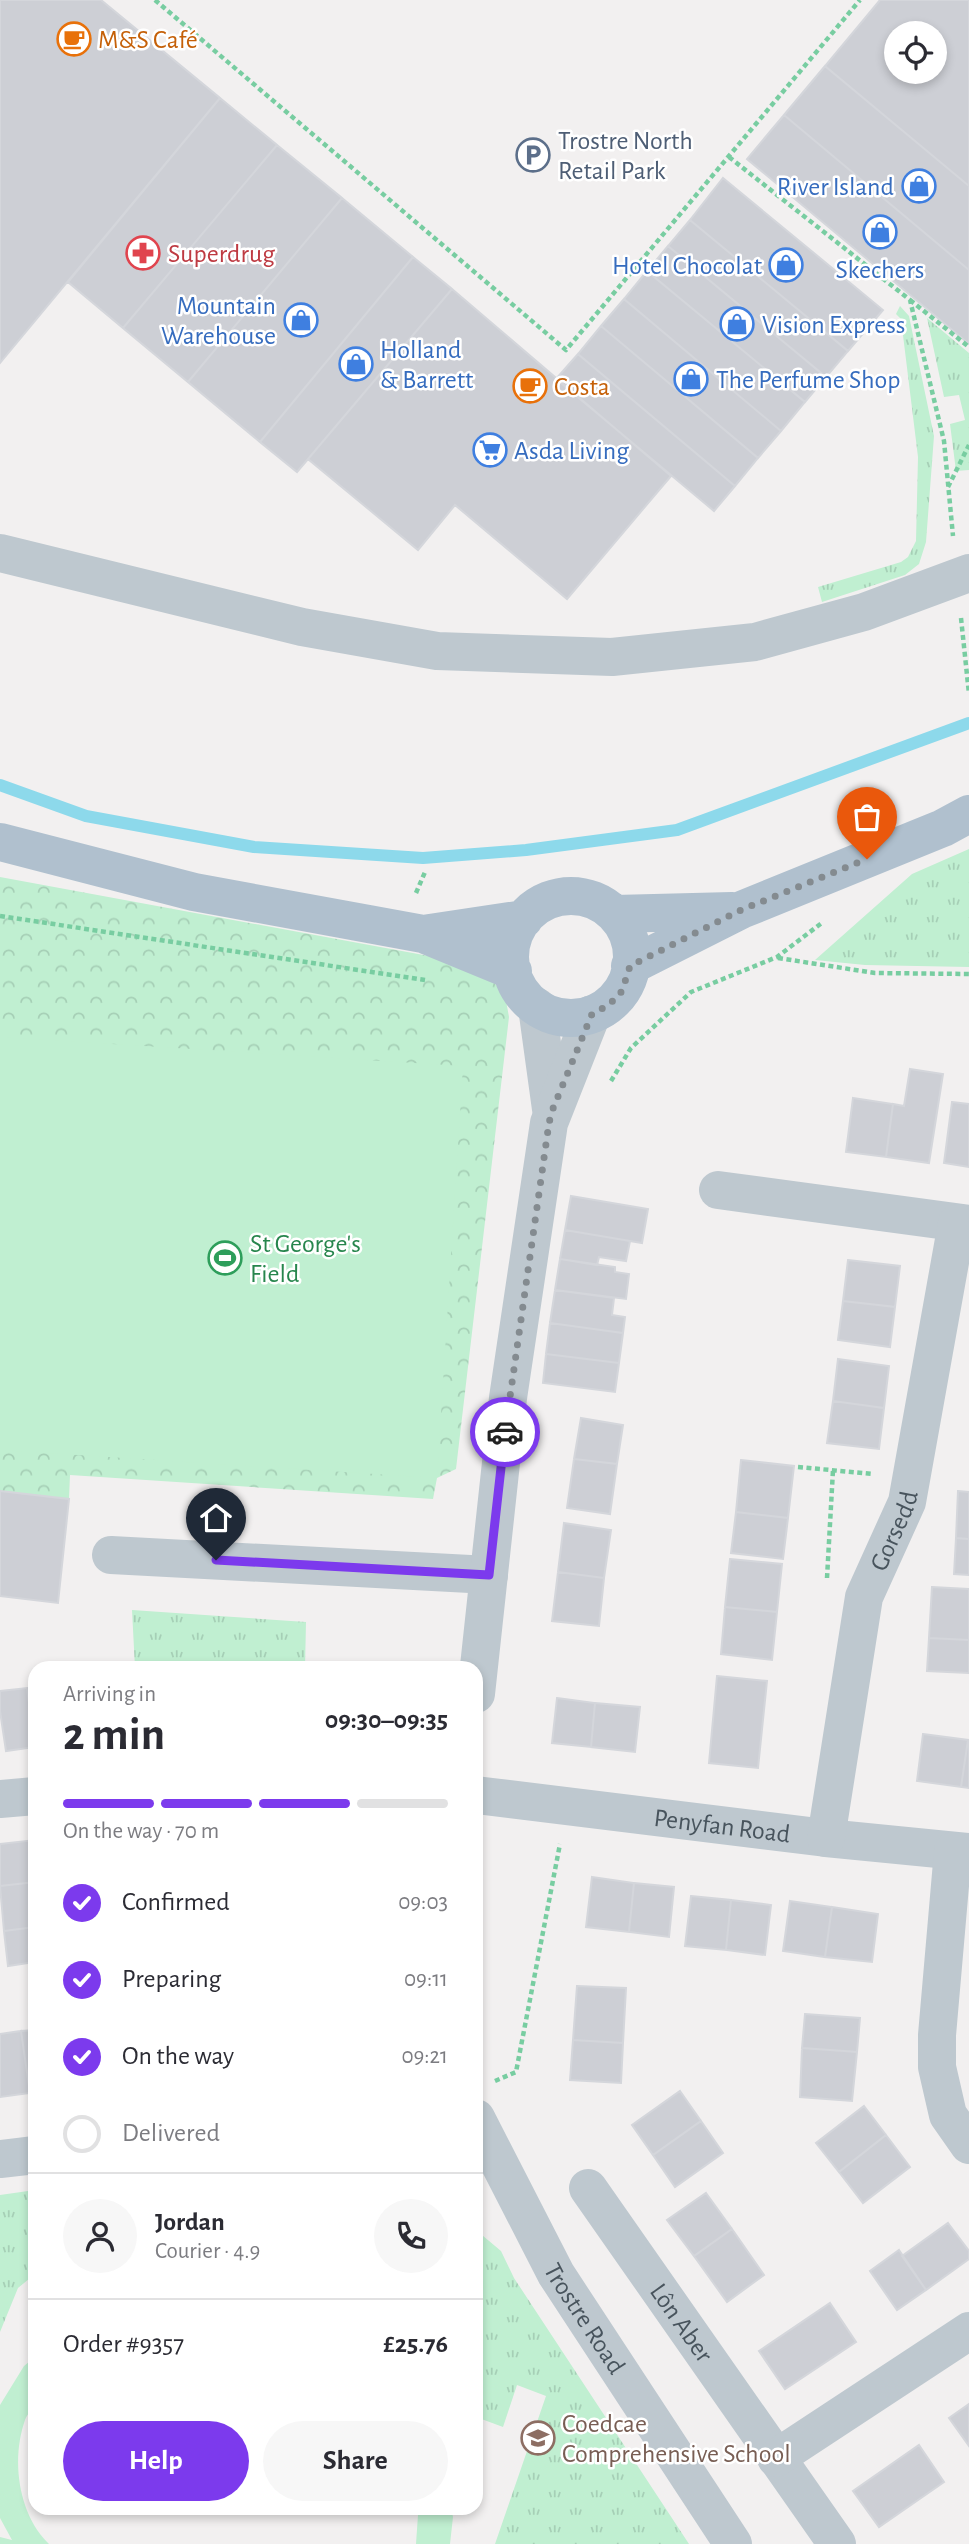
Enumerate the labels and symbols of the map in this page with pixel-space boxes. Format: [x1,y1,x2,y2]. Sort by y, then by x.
cafe icon: M&S Café [55,20,93,58]
place label: M&S Café [98,27,198,53]
place label: Trostre North Retail Park [558,128,693,184]
parking icon: Trostre North Retail Park [514,136,552,174]
shop icon: River Island [900,167,938,205]
place label: River Island [777,174,894,200]
shop icon: Skechers [861,213,899,251]
pharmacy icon: Superdrug [124,234,162,272]
place label: Superdrug [168,241,275,267]
shop icon: Hotel Chocolat [767,246,805,284]
place label: Hotel Chocolat [612,253,762,279]
place label: Skechers [836,257,924,283]
place label: Mountain Warehouse [161,293,276,349]
shop icon: Mountain Warehouse [282,301,320,339]
shop icon: Vision Express [718,305,756,343]
place label: Vision Express [762,312,906,338]
place label: Holland & Barrett [380,337,473,393]
shop icon: Holland & Barrett [337,345,375,383]
shop icon: The Perfume Shop [672,360,710,398]
cafe icon: Costa [511,367,549,405]
place label: The Perfume Shop [716,367,901,393]
place label: Costa [554,374,610,400]
supermarket icon: Asda Living [471,431,509,469]
place label: Asda Living [514,438,629,464]
pin [837,787,897,859]
place label: St George's Field [250,1231,361,1287]
sports icon: St George's Field [206,1239,244,1277]
courier [470,1397,540,1467]
pin [186,1488,246,1560]
street label: Gorsedd [866,1489,923,1575]
street label: Penyfan Road [652,1805,792,1848]
street label: Trostre Road [539,2259,630,2379]
street label: Lôn Aber [645,2279,718,2368]
place label: Coedcae Comprehensive School [562,2411,791,2467]
school or university icon: Coedcae Comprehensive School [519,2419,557,2457]

